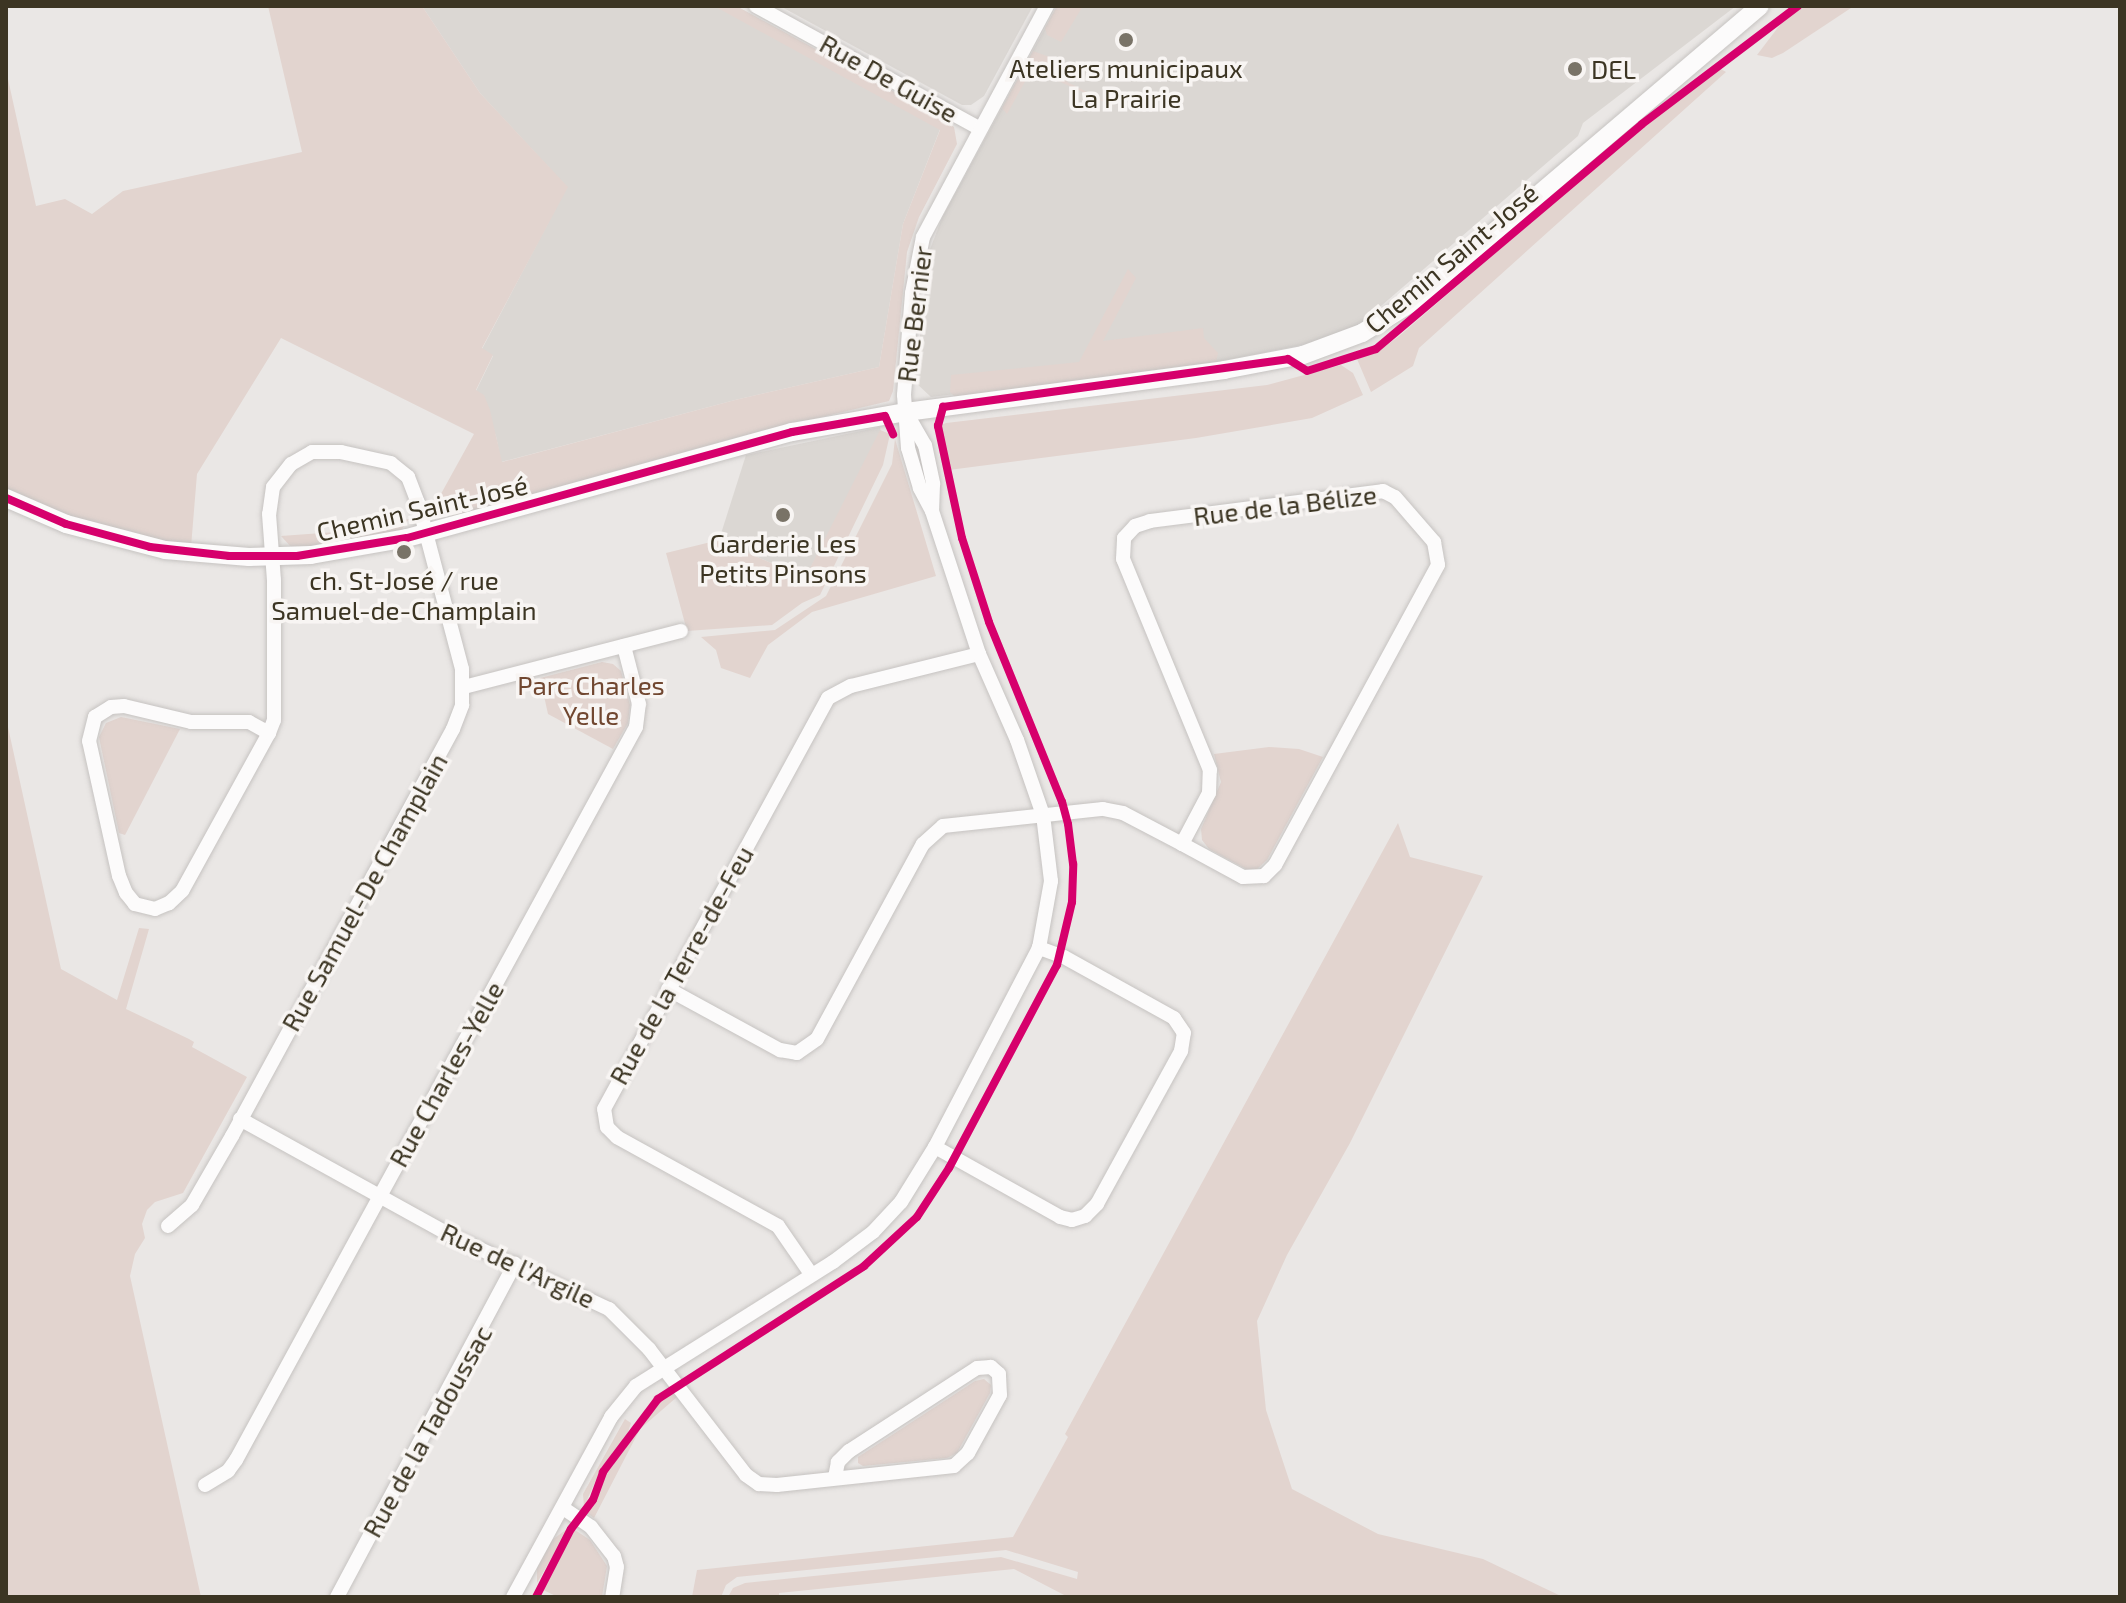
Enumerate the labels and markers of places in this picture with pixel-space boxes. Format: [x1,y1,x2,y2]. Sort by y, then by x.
marker: Ateliers municipaux La Prairie [1117,31,1135,49]
place label: Ateliers municipaux La Prairie [1009,52,1243,114]
place label: DEL [1591,53,1636,85]
marker: DEL [1566,60,1584,78]
marker: Garderie Les Petits Pinsons [774,506,792,524]
place label: Garderie Les Petits Pinsons [699,527,867,588]
marker: ch. St-José / rue Samuel-de-Champlain [395,543,413,561]
place label: ch. St-José / rue Samuel-de-Champlain [271,564,537,626]

